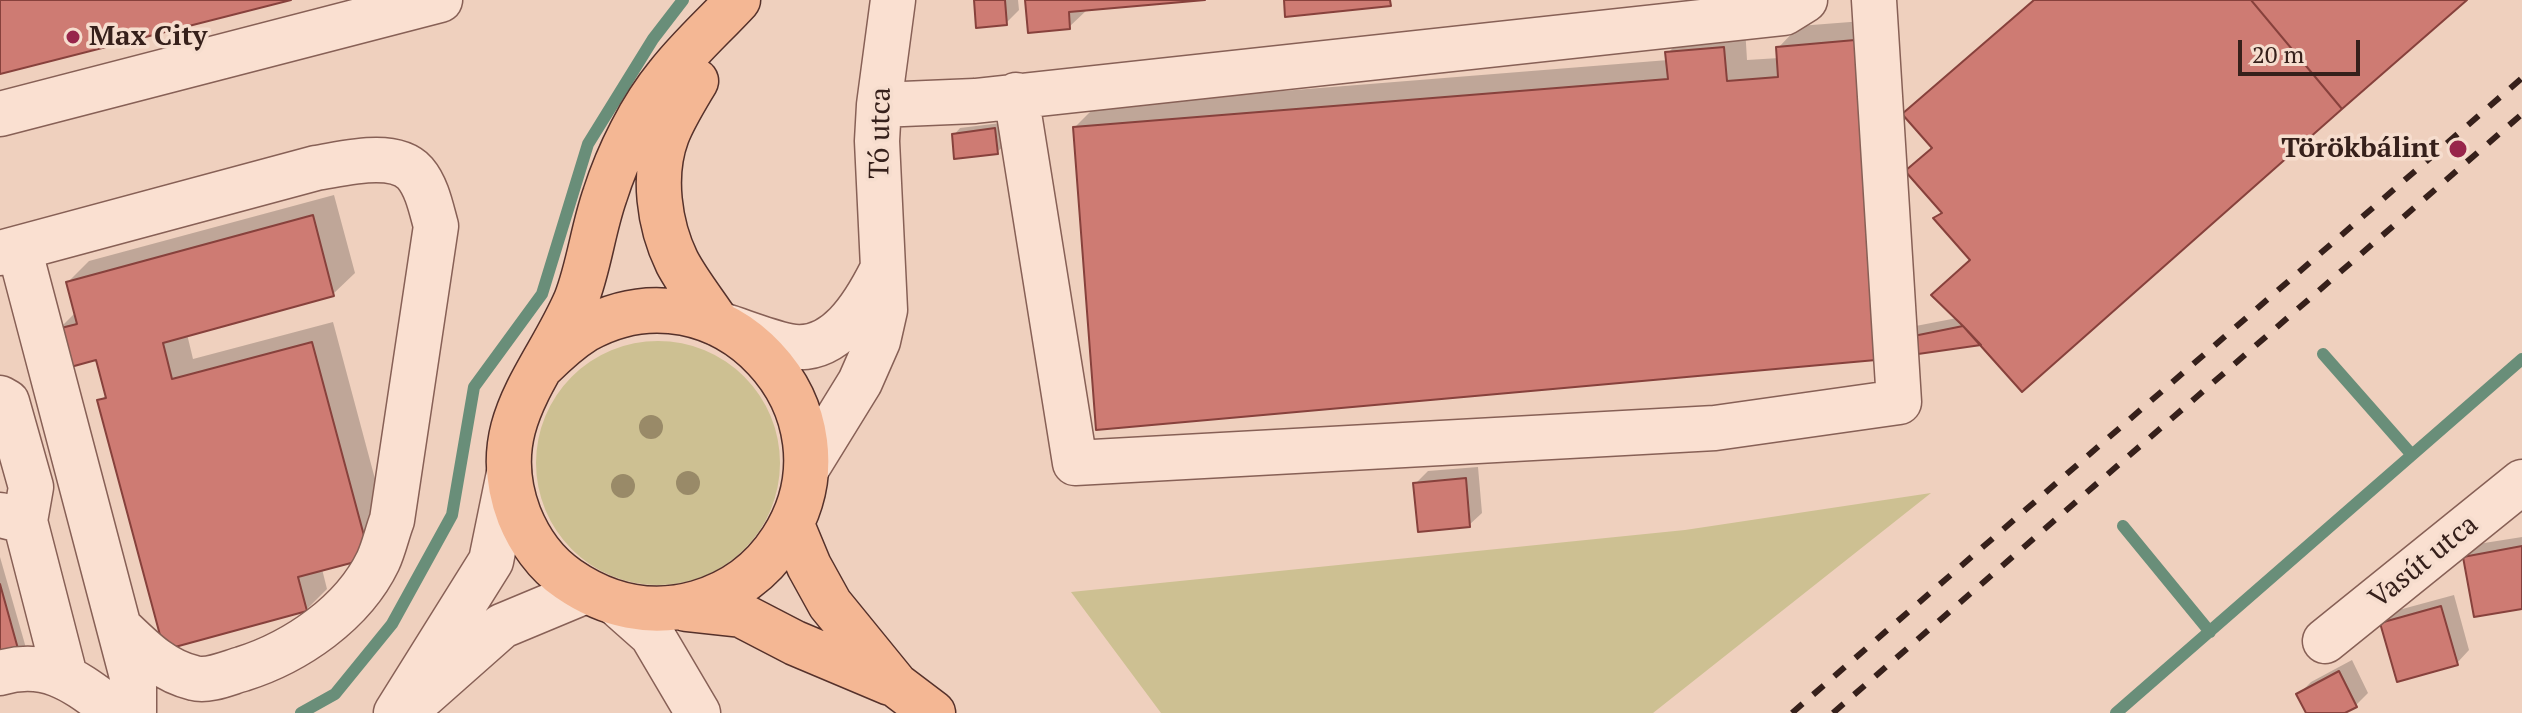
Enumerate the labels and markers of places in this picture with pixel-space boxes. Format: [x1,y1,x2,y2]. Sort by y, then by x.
place label: Max City [89,20,207,54]
marker: Max City [64,28,82,46]
place label: Törökbálint [2281,132,2440,166]
marker: Törökbálint [2447,138,2469,160]

